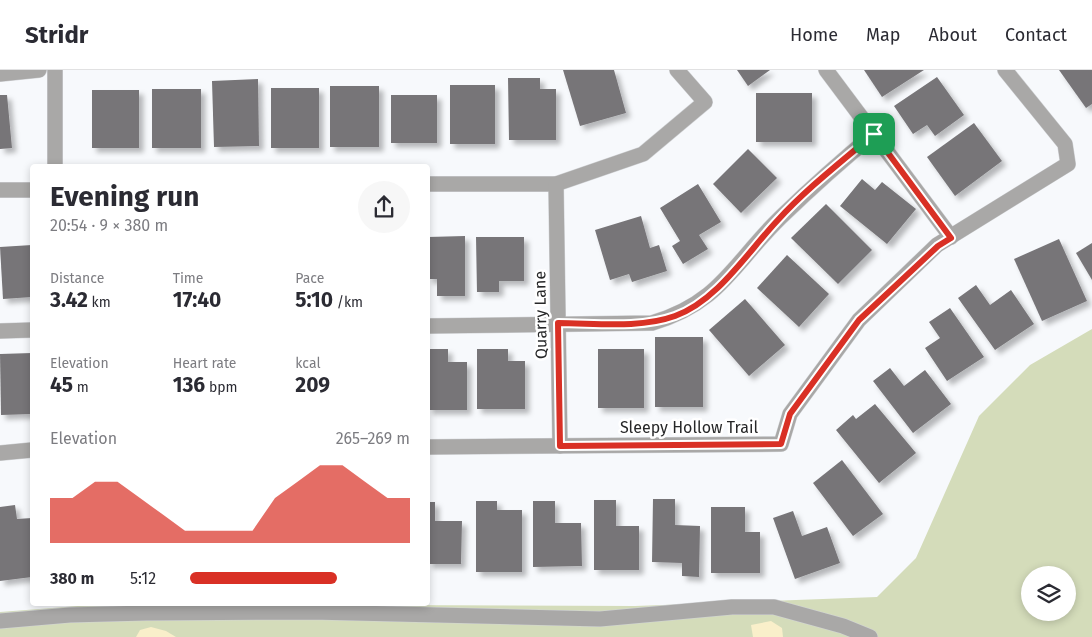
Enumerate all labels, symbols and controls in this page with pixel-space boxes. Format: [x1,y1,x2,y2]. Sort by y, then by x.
text: Stridr [25,21,88,49]
text: Home [790,24,838,46]
text: Map [866,24,900,46]
text: About [928,24,977,46]
text: Contact [1005,24,1067,46]
pin [853,113,895,155]
icon: arrive [860,120,888,148]
text: Evening run [50,180,199,213]
button: share [358,181,410,233]
text: 20:54 · 9 × 380 m [50,216,168,235]
text: Distance [50,270,104,287]
text: Time [173,270,203,287]
text: Pace [295,270,324,287]
street label: Quarry Lane [530,271,551,359]
text: 3.42 [50,287,88,313]
text: 17:40 [173,287,221,313]
text: 5:10 [295,287,333,313]
text: km [88,294,111,311]
text: /km [333,294,363,311]
text: Elevation [50,355,109,372]
text: Heart rate [173,355,236,372]
text: kcal [295,355,321,372]
text: 45 [50,372,73,398]
text: 136 [173,372,205,398]
text: 209 [295,372,330,398]
text: m [73,379,89,396]
text: bpm [205,379,238,396]
street label: Sleepy Hollow Trail [620,418,758,437]
text: Elevation [50,429,117,448]
text: 265–269 m [336,429,410,448]
map controls [1021,566,1076,621]
button: layers [1021,566,1076,621]
text: 380 m [50,569,94,588]
text: 5:12 [130,569,156,588]

